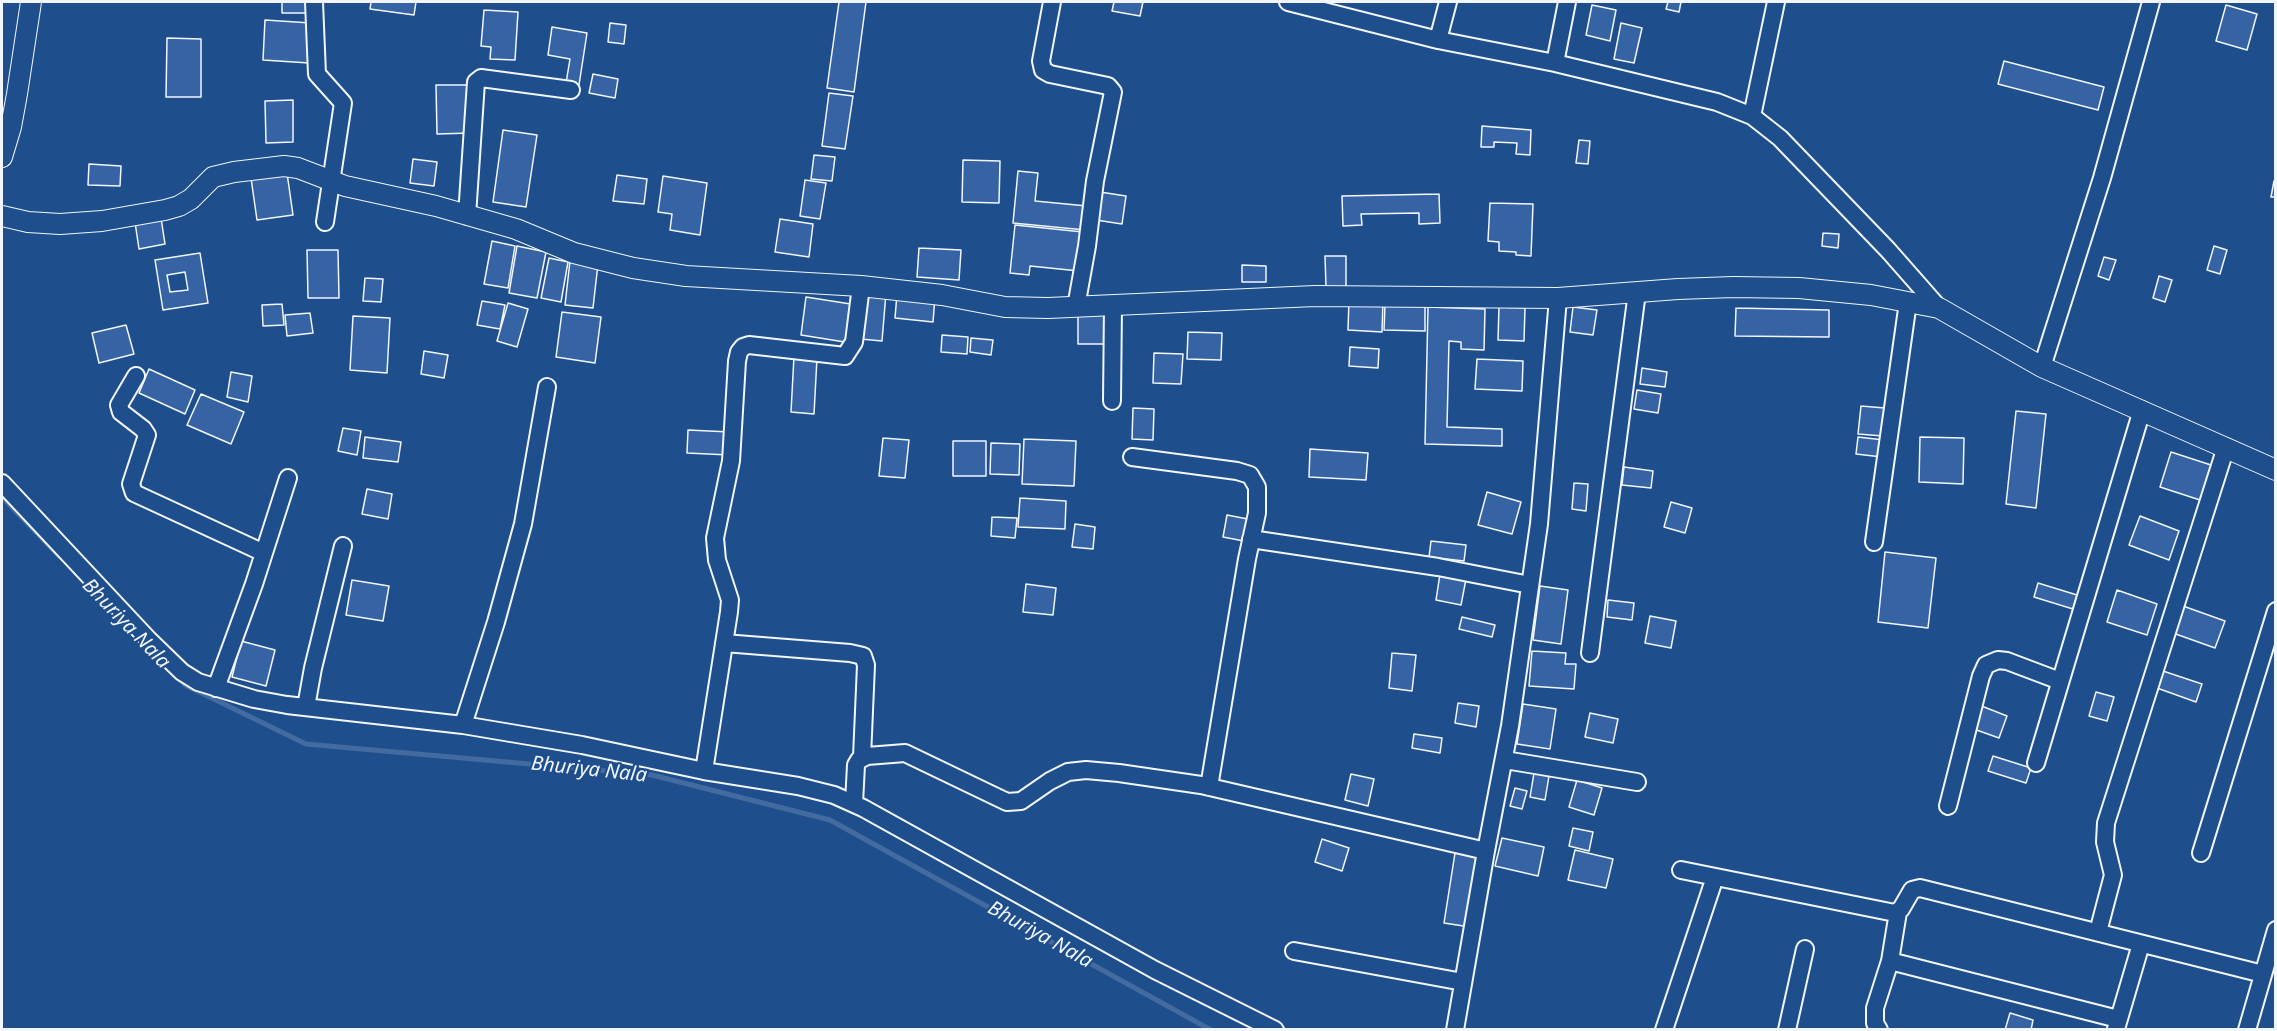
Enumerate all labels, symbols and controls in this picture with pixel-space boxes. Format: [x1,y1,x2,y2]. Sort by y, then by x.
water label: Bhuriya Nala [77,574,175,674]
water label: Bhuriya Nala [530,752,648,788]
water label: Bhuriya Nala [983,896,1097,974]

